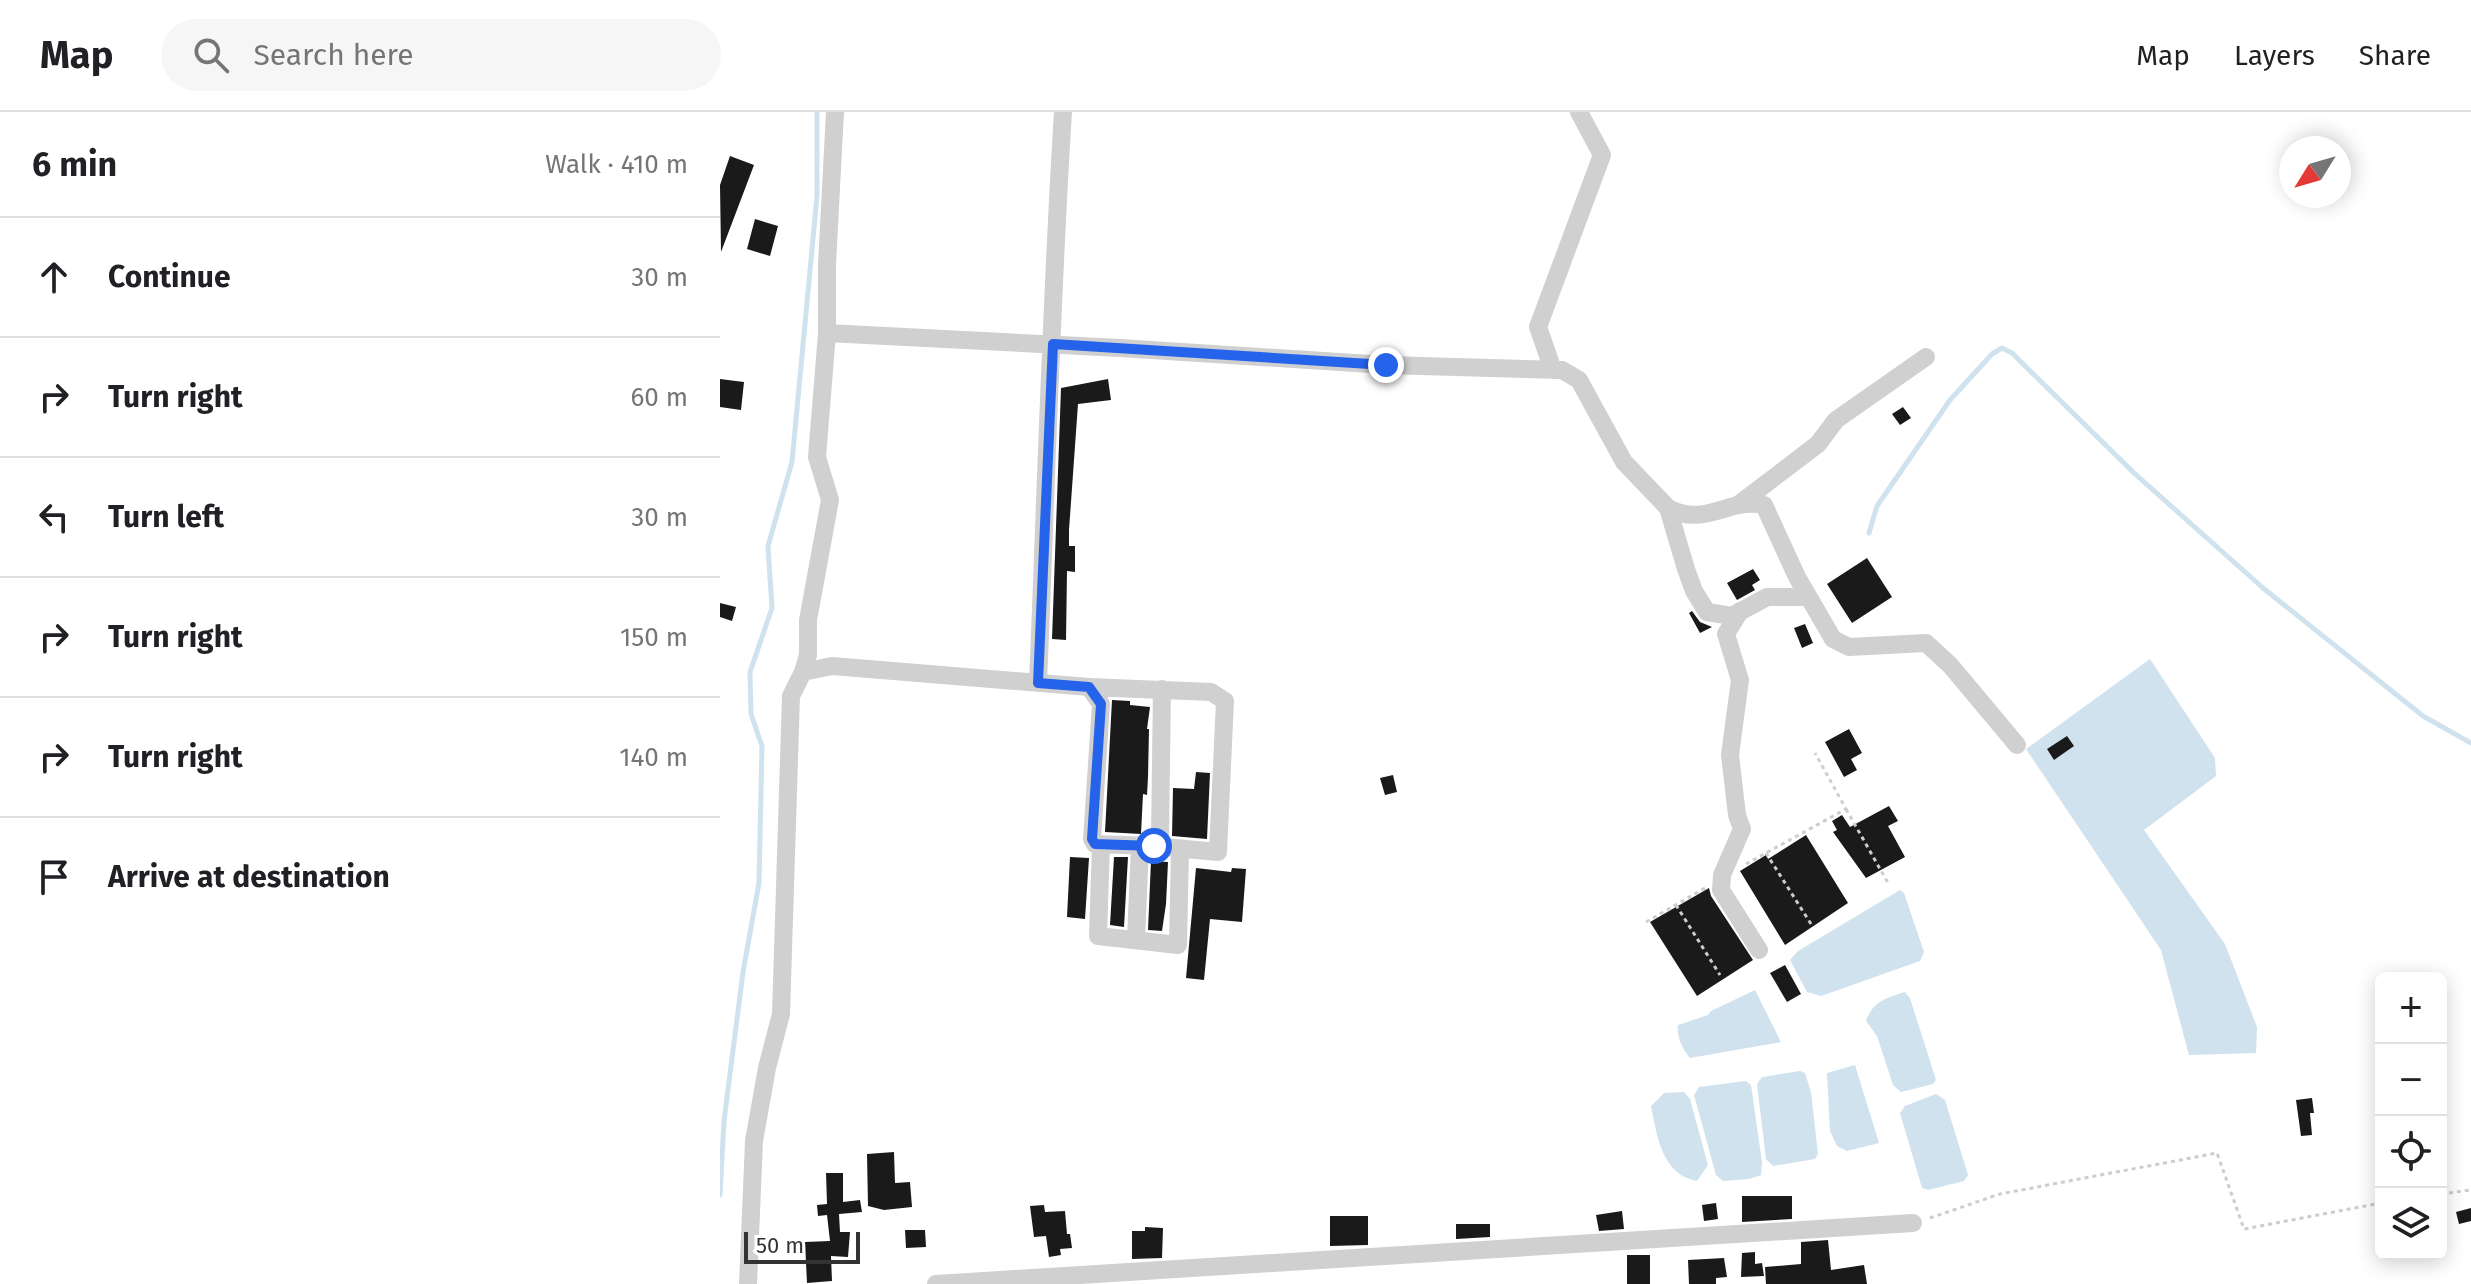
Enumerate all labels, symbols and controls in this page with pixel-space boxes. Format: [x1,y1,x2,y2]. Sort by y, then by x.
search box [161,19,721,91]
text: Map [40,32,113,78]
icon: search [189,33,233,77]
text: Search here [253,37,414,73]
text: Map [2136,39,2190,72]
text: Layers [2234,39,2315,72]
text: Share [2359,39,2431,72]
north arrow [2279,136,2351,208]
text: 6 min [32,144,117,185]
text: Walk · 410 m [545,149,688,180]
icon: ahead [32,255,76,299]
text: Continue [108,259,231,295]
text: 30 m [631,262,688,293]
route end [1368,347,1404,383]
icon: right [32,375,76,419]
text: Turn right [108,379,243,415]
text: 60 m [630,382,688,413]
icon: left [32,495,76,539]
text: Turn left [108,499,224,535]
text: 30 m [631,502,688,533]
icon: right [32,615,76,659]
text: Turn right [108,619,243,655]
text: 150 m [620,622,688,653]
icon: right [32,735,76,779]
text: Turn right [108,739,243,775]
text: 140 m [619,742,688,773]
route start [1136,828,1172,864]
icon: arrive [32,855,76,899]
text: Arrive at destination [108,859,390,895]
map controls [2375,972,2447,1260]
button: + [2375,972,2447,1044]
button: − [2375,1044,2447,1116]
button: locate [2375,1116,2447,1188]
button: layers [2375,1188,2447,1260]
scale bar [744,1228,860,1264]
text: 50 m [756,1232,804,1259]

